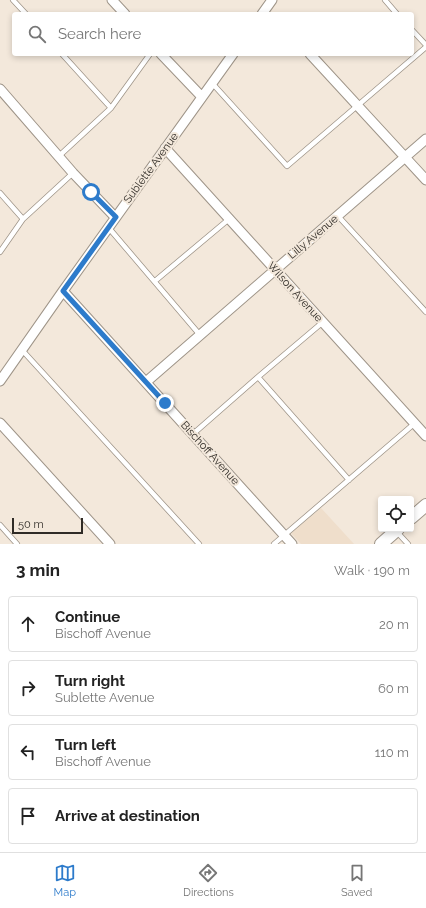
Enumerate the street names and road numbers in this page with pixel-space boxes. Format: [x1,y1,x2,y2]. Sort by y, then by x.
street label: Sublette Avenue [121,130,181,206]
street label: Lilly Avenue [285,212,341,262]
street label: Wilson Avenue [265,259,326,325]
street label: Bischoff Avenue [178,418,242,488]

